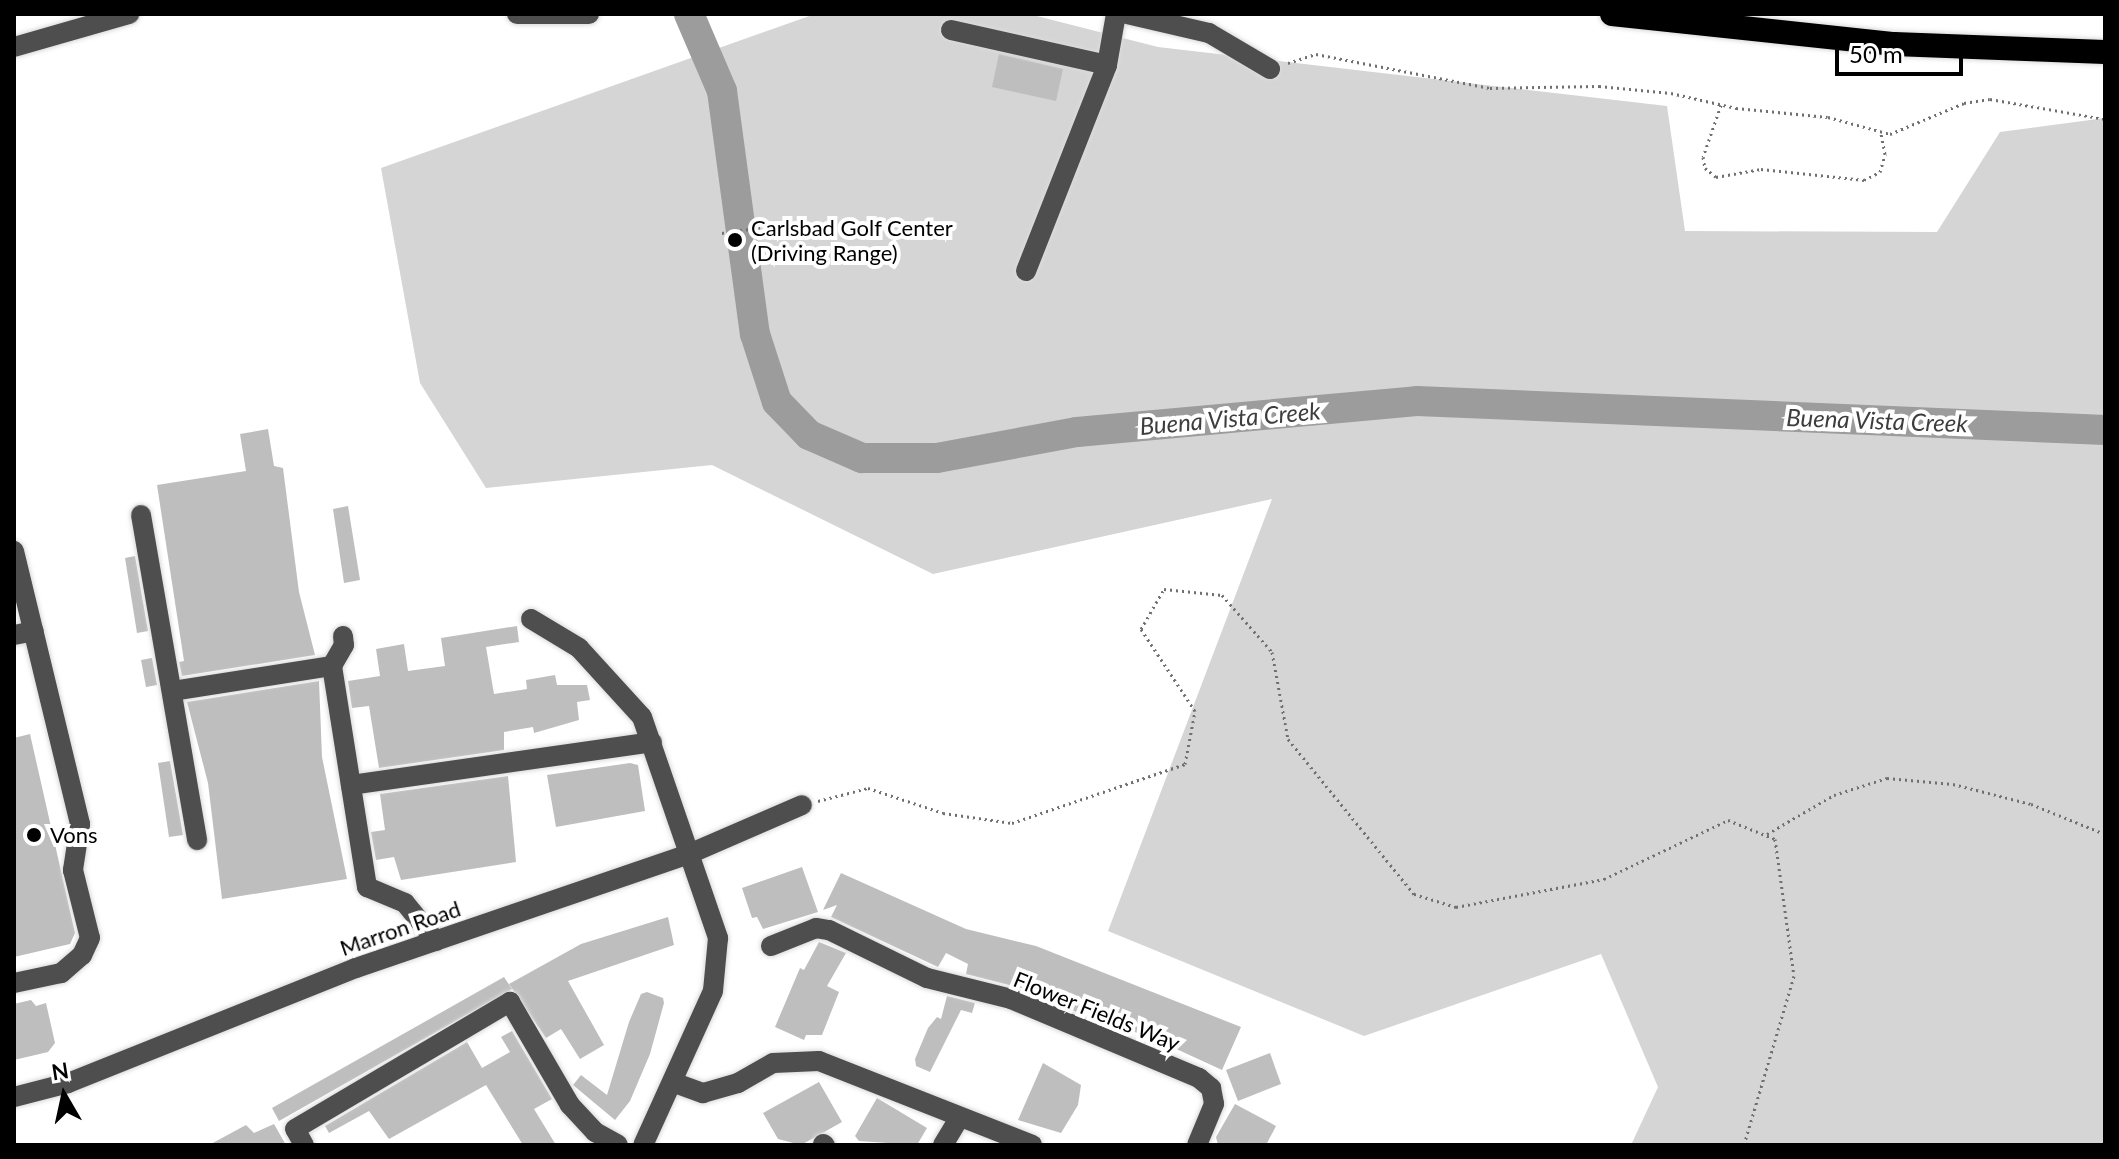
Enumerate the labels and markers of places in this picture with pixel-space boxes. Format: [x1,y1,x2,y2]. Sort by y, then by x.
place label: Carlsbad Golf Center (Driving Range) [751,214,953,266]
marker: Carlsbad Golf Center (Driving Range) [726,231,744,249]
place label: Vons [50,822,98,848]
marker: Vons [25,826,43,844]

